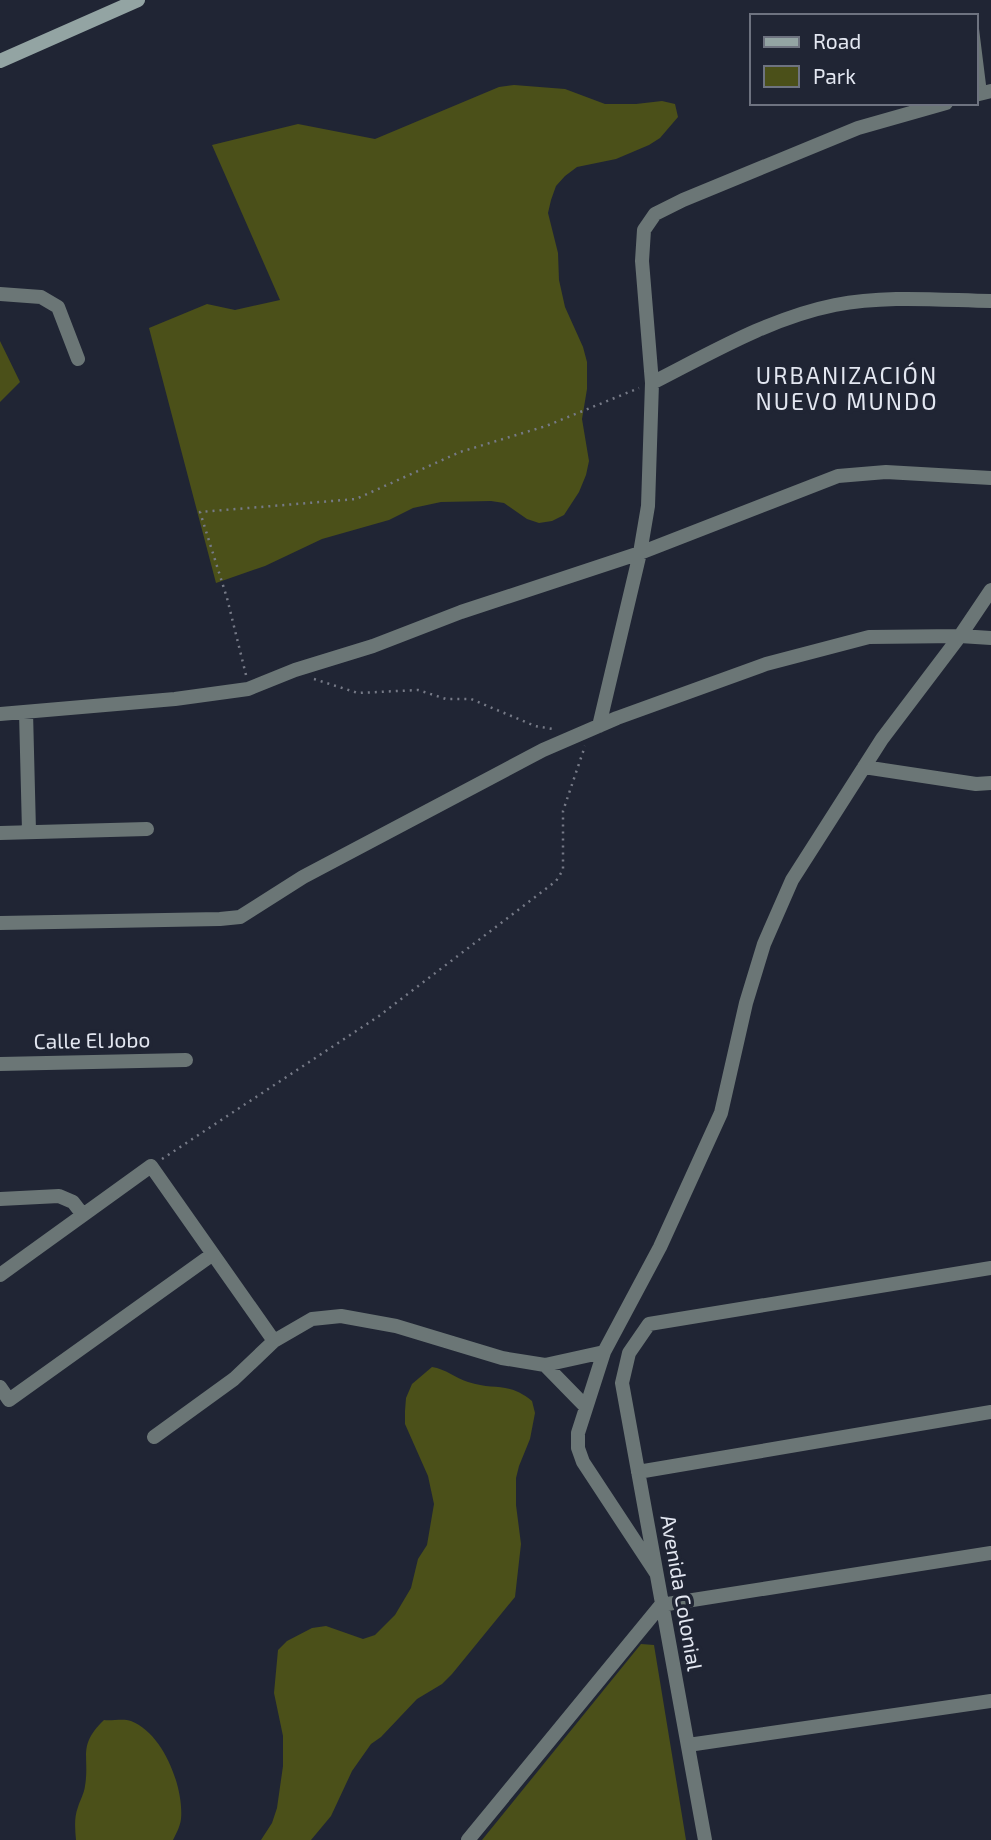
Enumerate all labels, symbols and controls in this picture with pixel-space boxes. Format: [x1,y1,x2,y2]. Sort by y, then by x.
legend [750,14,977,105]
text: Road [813,28,861,53]
text: Park [813,63,856,88]
district label: URBANIZACIÓN NUEVO MUNDO [755,361,939,415]
street label: Calle El Jobo [33,1026,151,1053]
street label: Avenida Colonial [656,1513,709,1673]

